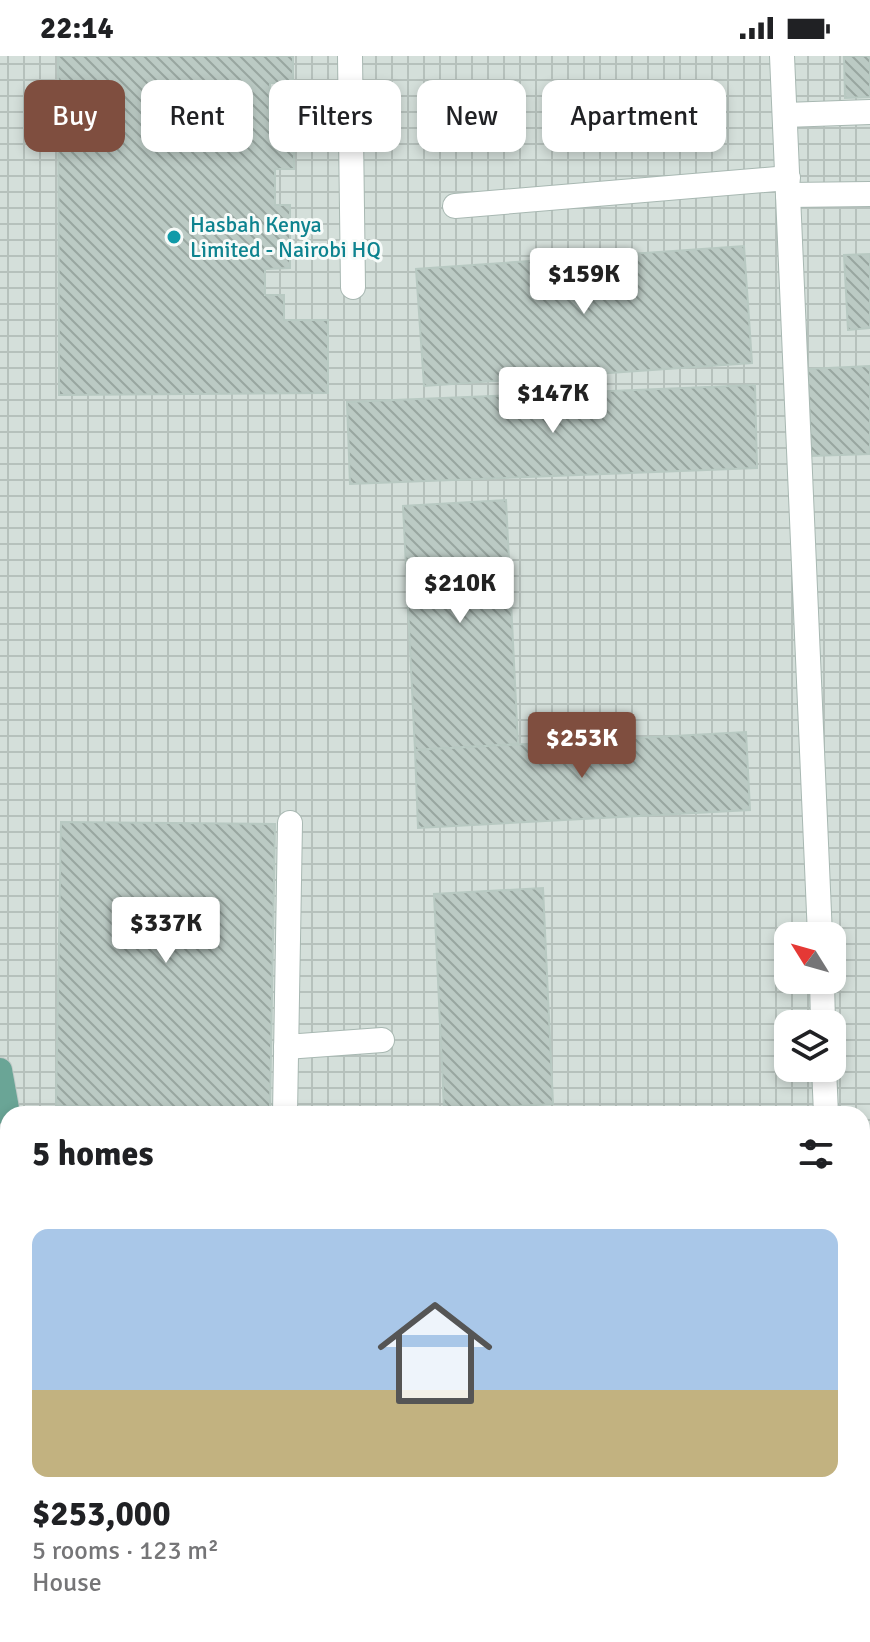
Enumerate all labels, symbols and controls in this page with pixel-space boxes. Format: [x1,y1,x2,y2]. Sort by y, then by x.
text: 22:14 [40,10,114,47]
chip: Buy [24,80,125,152]
chip: Rent [141,80,253,152]
chip: Filters [269,80,401,152]
chip: New [417,80,526,152]
chip: Apartment [542,80,726,152]
place label: Hasbah Kenya Limited - Nairobi HQ [190,211,381,263]
marker: Hasbah Kenya Limited - Nairobi HQ [165,228,183,246]
pin: $159K [528,248,640,316]
text: $159K [548,258,620,290]
pin: $147K [497,367,609,435]
text: $147K [517,377,589,409]
pin: $210K [404,557,516,625]
text: $210K [424,567,496,599]
pin: $253K [526,712,638,780]
text: $253K [546,722,618,754]
pin: $337K [110,897,222,965]
text: $337K [130,907,202,939]
north arrow [774,922,846,994]
map controls [774,922,846,1082]
button: layers [774,1010,846,1082]
icon: filters [794,1132,838,1176]
text: 5 homes [32,1133,153,1175]
icon: home [363,1281,507,1425]
text: $253,000 [32,1493,171,1535]
text: 5 rooms · 123 m² [32,1535,219,1567]
text: House [32,1567,102,1599]

